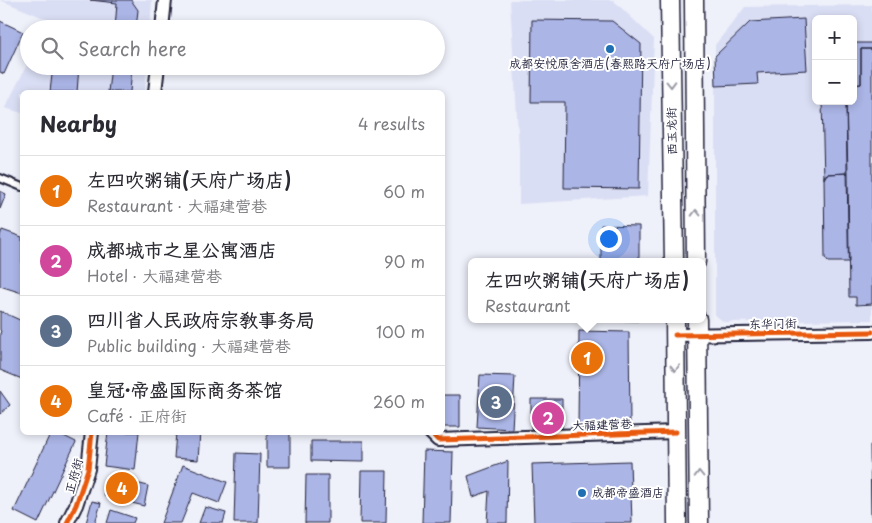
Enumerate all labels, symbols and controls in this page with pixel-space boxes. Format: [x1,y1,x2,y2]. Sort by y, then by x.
map controls [812,15,857,105]
button: + [812,15,857,60]
search box [20,20,445,75]
icon: search [38,34,66,62]
text: Search here [78,34,187,62]
marker: 成都安悦原舍酒店(春熙路天府广场店) [604,43,616,55]
place label: 成都安悦原舍酒店(春熙路天府广场店) [509,54,711,72]
button: − [812,60,857,105]
one-way arrow [666,80,676,88]
text: Nearby [40,107,117,139]
street label: 西玉龙街 [662,107,680,155]
text: 4 results [358,111,425,135]
text: 左四吹粥铺(天府广场店) [87,165,291,193]
text: 1 [52,179,60,203]
text: 60 m [383,179,425,203]
text: Restaurant · 大福建营巷 [87,193,267,217]
one-way arrow [691,209,701,216]
your location [596,226,622,252]
text: 成都城市之星公寓酒店 [87,235,277,263]
text: 2 [50,249,62,273]
text: 90 m [384,249,425,273]
popup [468,258,706,323]
text: Hotel · 大福建营巷 [87,263,222,287]
text: 左四吹粥铺(天府广场店) [485,265,689,293]
text: Restaurant [485,293,570,317]
text: 四川省人民政府宗教事务局 [87,305,315,333]
street label: 东华门街 [749,314,797,332]
text: 3 [51,319,61,343]
text: 100 m [376,319,425,343]
text: Public building · 大福建营巷 [87,333,291,357]
pin: 1 [571,339,603,377]
one-way arrow [670,364,680,372]
text: 皇冠·帝盛国际商务茶馆 [87,375,282,403]
pin: 3 [480,383,512,421]
text: 4 [51,389,61,413]
text: 260 m [373,389,425,413]
pin: 2 [532,399,564,437]
text: Café · 正府街 [87,403,186,427]
street label: 大福建营巷 [572,414,632,434]
street label: 正府街 [59,456,87,496]
pin: 4 [106,469,138,507]
one-way arrow [694,470,704,478]
place label: 成都帝盛酒店 [592,483,664,501]
marker: 成都帝盛酒店 [576,487,588,499]

